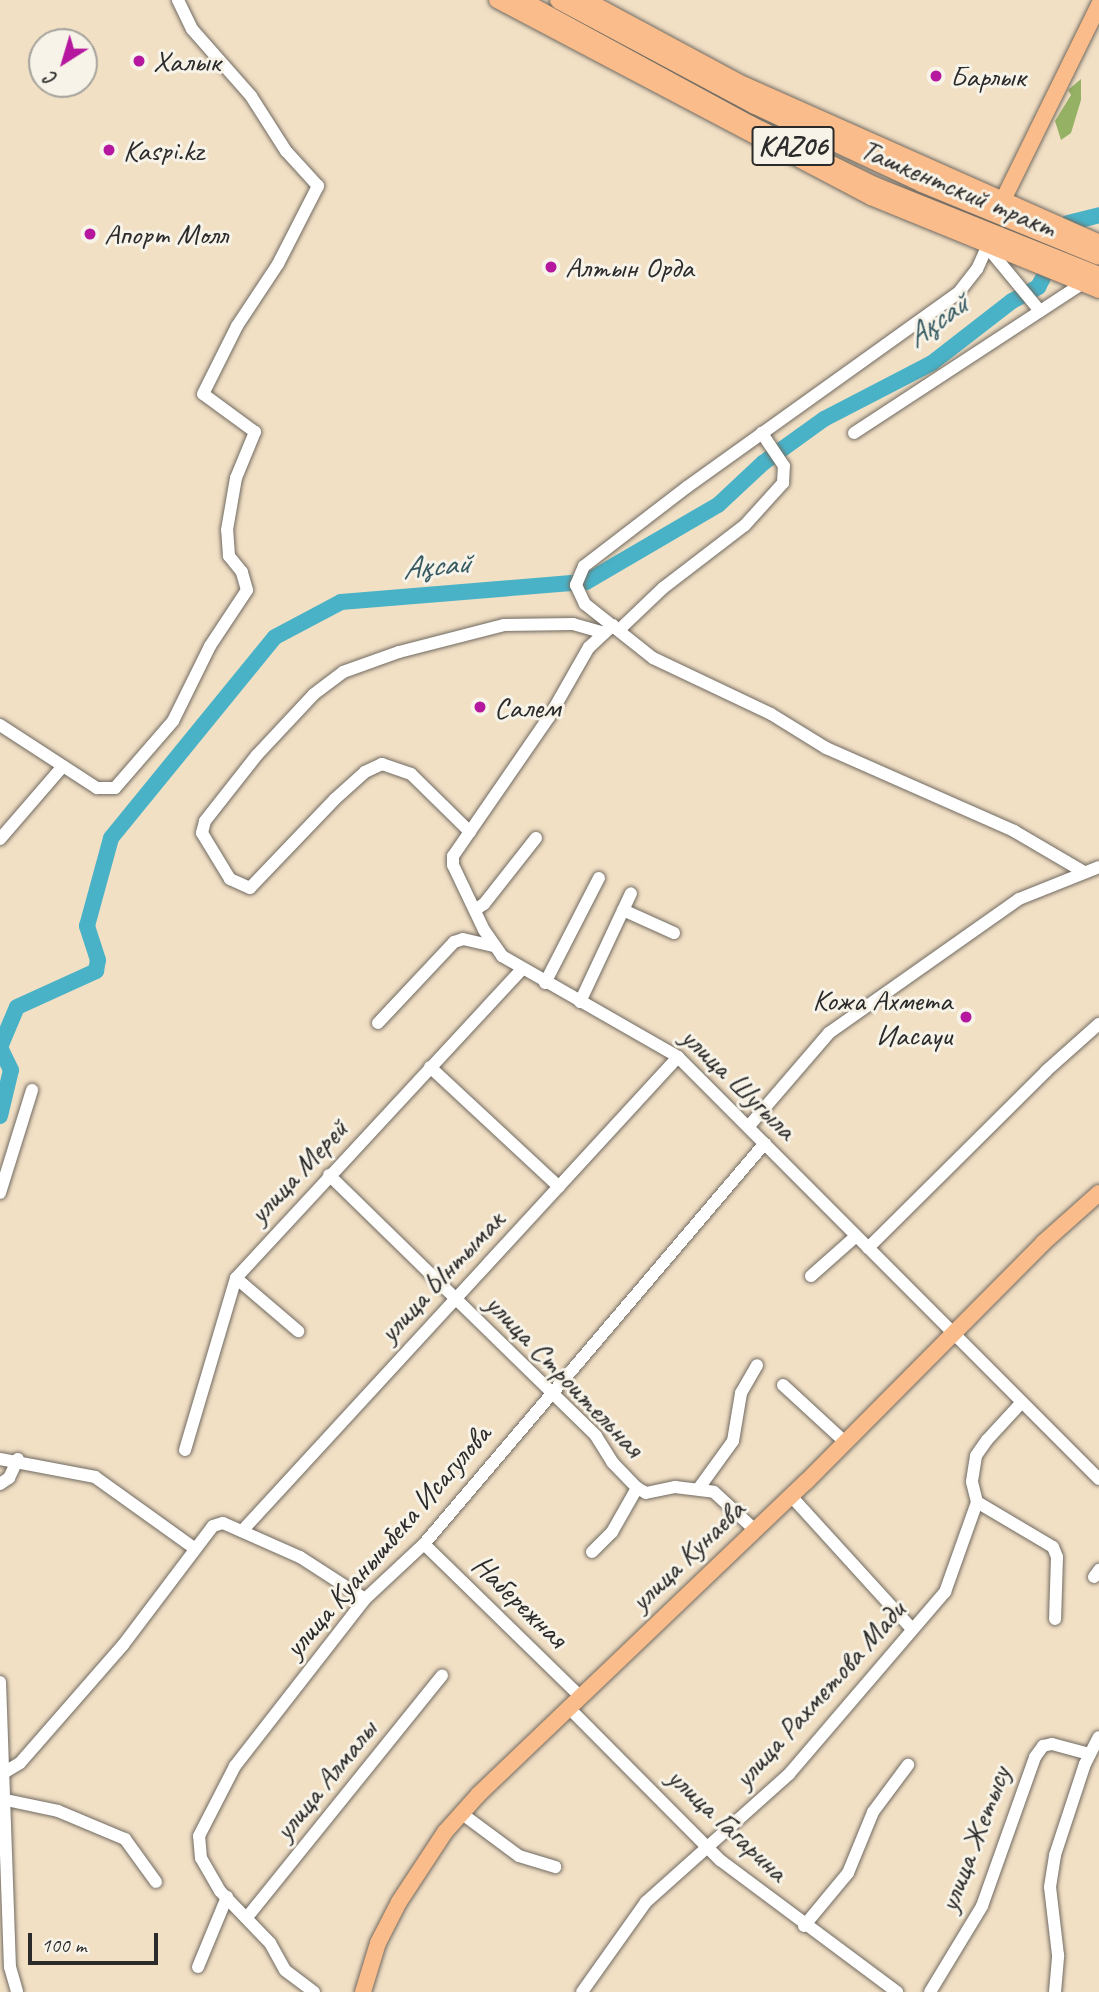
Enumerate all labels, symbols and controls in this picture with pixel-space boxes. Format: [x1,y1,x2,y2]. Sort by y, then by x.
north arrow [28,28,98,98]
place label: Халык [153,43,220,79]
marker: Халык [131,53,147,69]
place label: Барлык [950,58,1025,94]
text: С [41,66,63,91]
marker: Барлык [928,68,944,84]
road number: KАZ06 [751,122,835,170]
street label: Ташкентский тракт [855,131,1061,245]
place label: Kaspi.kz [123,132,203,168]
marker: Kaspi.kz [101,142,117,158]
place label: Апорт Молл [104,216,228,252]
marker: Апорт Молл [82,226,98,242]
place label: Алтын Орда [565,249,694,285]
marker: Алтын Орда [543,259,559,275]
water label: Ақсай [899,286,975,356]
water label: Ақсай [401,544,471,588]
place label: Салем [494,689,560,725]
marker: Салем [472,699,488,715]
place label: Кожа Ахмета Иасауи [811,982,952,1052]
marker: Кожа Ахмета Иасауи [958,1009,974,1025]
street label: улица Шугыла [674,1019,804,1147]
street label: улица Мерей [241,1111,355,1231]
street label: улица Ынтымак [370,1201,512,1351]
street label: улица Строительная [479,1287,651,1463]
street label: улица Куанышбека Исагулова [275,1416,499,1666]
street label: улица Кунаева [622,1492,752,1618]
street label: Набережная [465,1547,575,1655]
street label: улица Рахметова Мади [724,1591,914,1797]
street label: улица Алмалы [265,1711,385,1849]
street label: улица Гагарина [660,1759,796,1889]
street label: улица Жетысу [930,1762,1018,1916]
scale bar [32,1918,161,1962]
text: 100 m [41,1932,86,1958]

